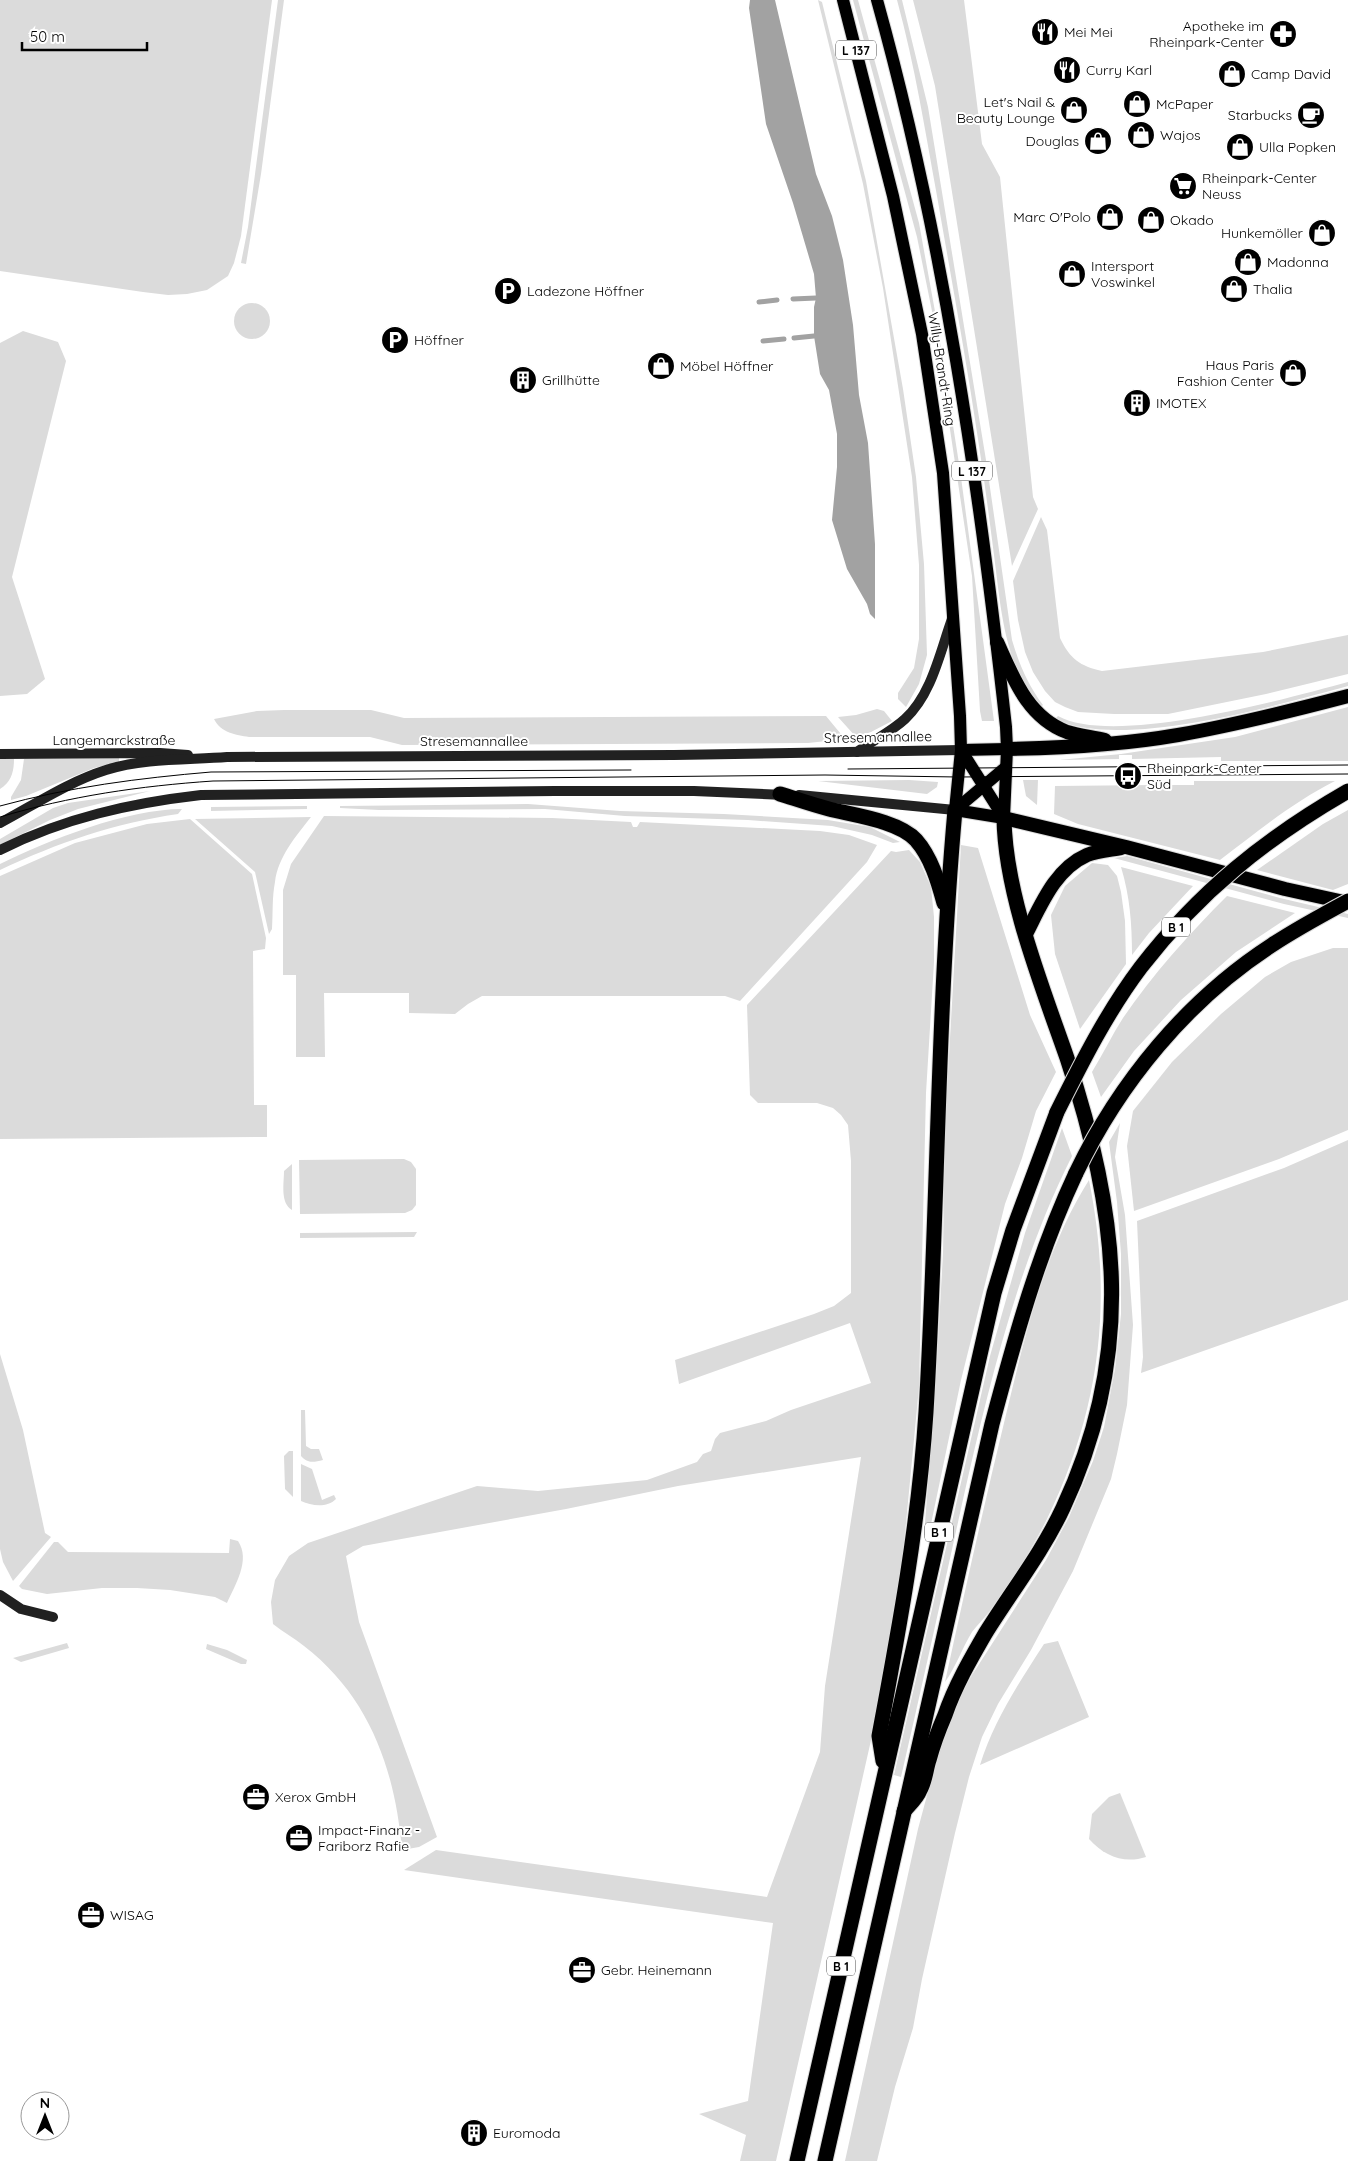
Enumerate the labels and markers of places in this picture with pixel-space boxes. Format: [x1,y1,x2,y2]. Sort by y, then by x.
restaurant icon: Mei Mei [1030,17,1060,47]
place label: Apotheke im Rheinpark-Center [1149,17,1265,51]
pharmacy icon: Apotheke im Rheinpark-Center [1268,19,1298,49]
place label: Mei Mei [1064,23,1113,41]
restaurant icon: Curry Karl [1052,55,1082,85]
shop icon: Camp David [1217,59,1247,89]
place label: Curry Karl [1086,61,1152,79]
place label: Camp David [1251,65,1331,83]
shop icon: McPaper [1122,89,1152,119]
place label: Let's Nail & Beauty Lounge [957,93,1055,127]
shop icon: Let's Nail & Beauty Lounge [1059,95,1089,125]
place label: McPaper [1156,95,1214,113]
cafe icon: Starbucks [1296,100,1326,130]
place label: Starbucks [1228,106,1292,124]
shop icon: Wajos [1126,120,1156,150]
shop icon: Douglas [1083,126,1113,156]
place label: Wajos [1160,126,1201,144]
place label: Douglas [1026,132,1079,150]
shop icon: Ulla Popken [1225,132,1255,162]
place label: Ulla Popken [1259,138,1336,156]
place label: Rheinpark-Center Neuss [1202,169,1317,203]
supermarket icon: Rheinpark-Center Neuss [1168,171,1198,201]
shop icon: Marc O'Polo [1095,202,1125,232]
shop icon: Okado [1136,205,1166,235]
place label: Marc O'Polo [1013,208,1091,226]
place label: Okado [1170,211,1214,229]
shop icon: Hunkemöller [1307,218,1337,248]
place label: Hunkemöller [1221,224,1304,242]
shop icon: Madonna [1233,247,1263,277]
place label: Madonna [1267,253,1329,271]
place label: Intersport Voswinkel [1091,257,1155,291]
shop icon: Intersport Voswinkel [1057,259,1087,289]
shop icon: Thalia [1219,274,1249,304]
parking icon: Ladezone Höffner [493,276,523,306]
place label: Thalia [1253,280,1293,298]
place label: Ladezone Höffner [527,282,645,300]
parking icon: Höffner [380,325,410,355]
place label: Höffner [414,331,465,349]
shop icon: Möbel Höffner [646,351,676,381]
place label: Haus Paris Fashion Center [1177,356,1275,390]
place label: Möbel Höffner [680,357,774,375]
shop icon: Haus Paris Fashion Center [1278,358,1308,388]
building icon: Grillhütte [508,365,538,395]
place label: Grillhütte [542,371,600,389]
building icon: IMOTEX [1122,388,1152,418]
place label: IMOTEX [1156,394,1207,412]
place label: Rheinpark-Center Süd [1147,759,1262,793]
bus stop icon: Rheinpark-Center Süd [1113,761,1143,791]
office icon: Xerox GmbH [241,1782,271,1812]
place label: Xerox GmbH [275,1788,356,1806]
place label: Impact-Finanz - Fariborz Rafie [318,1821,420,1855]
office icon: Impact-Finanz - Fariborz Rafie [284,1823,314,1853]
office icon: WISAG [76,1900,106,1930]
place label: WISAG [110,1906,154,1924]
office icon: Gebr. Heinemann [567,1955,597,1985]
place label: Gebr. Heinemann [601,1961,712,1979]
building icon: Euromoda [459,2118,489,2148]
place label: Euromoda [493,2124,561,2142]

